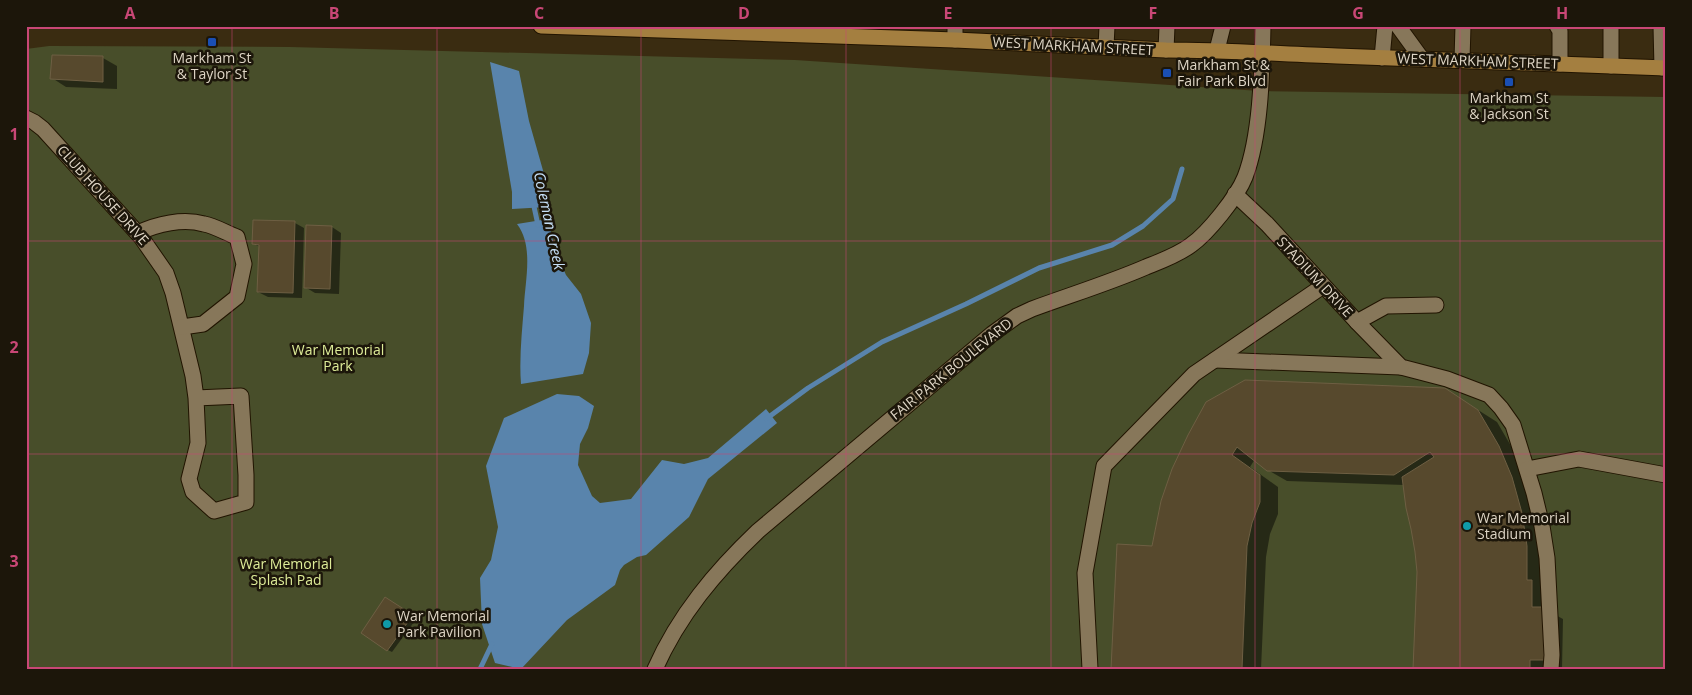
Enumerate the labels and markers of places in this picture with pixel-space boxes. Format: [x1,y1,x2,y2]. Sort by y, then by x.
marker: Markham St & Taylor St [206,36,218,48]
place label: Markham St & Taylor St [172,48,252,83]
place label: Markham St & Fair Park Blvd [1177,55,1271,90]
marker: Markham St & Fair Park Blvd [1161,67,1173,79]
marker: Markham St & Jackson St [1503,76,1515,88]
place label: Markham St & Jackson St [1469,88,1549,123]
place label: War Memorial Stadium [1477,508,1569,543]
marker: War Memorial Stadium [1461,520,1473,532]
place label: War Memorial Park Pavilion [397,606,489,641]
marker: War Memorial Park Pavilion [381,618,393,630]

